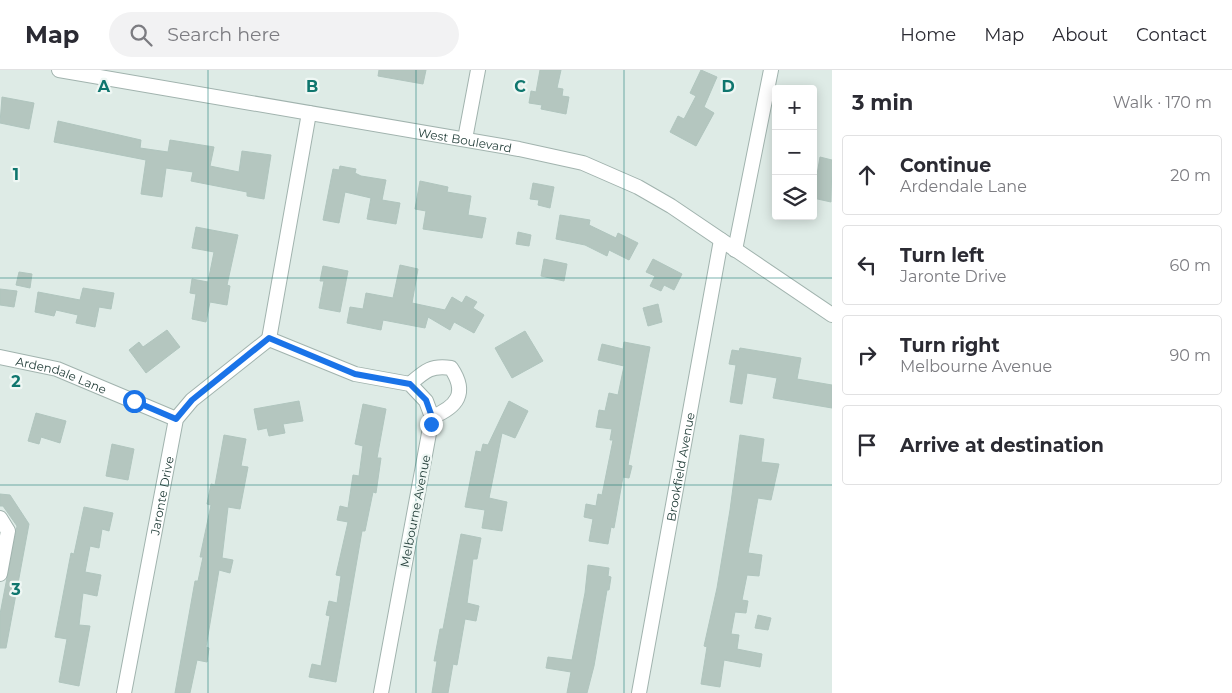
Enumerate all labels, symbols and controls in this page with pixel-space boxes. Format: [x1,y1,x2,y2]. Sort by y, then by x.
search box [109,12,459,57]
text: Map [25,20,79,49]
icon: search [127,21,155,49]
text: Search here [167,23,280,46]
text: Home [900,24,956,46]
text: Map [984,24,1024,46]
text: About [1052,24,1108,46]
text: Contact [1136,24,1207,46]
text: A [97,77,111,96]
text: B [306,77,318,96]
text: C [514,77,526,96]
text: D [721,77,735,96]
map controls [772,85,817,220]
button: + [772,85,817,130]
text: 3 min [852,90,913,115]
text: Walk · 170 m [1113,93,1212,112]
street label: West Boulevard [417,124,513,155]
button: − [772,130,817,175]
text: Continue [900,154,991,177]
icon: ahead [853,161,881,189]
text: 1 [13,165,19,184]
text: 20 m [1170,166,1211,185]
button: layers [772,175,817,220]
text: Ardendale Lane [900,177,1027,196]
text: Turn left [900,244,985,267]
icon: left [853,251,881,279]
text: 60 m [1169,256,1211,275]
text: Jaronte Drive [900,267,1006,286]
text: Turn right [900,334,1000,357]
icon: right [853,341,881,369]
text: 90 m [1169,346,1211,365]
street label: Ardendale Lane [14,353,109,397]
text: Melbourne Avenue [900,357,1052,376]
text: 2 [11,372,21,391]
route start [123,390,146,413]
street label: Brookfield Avenue [663,411,697,522]
route end [420,413,443,436]
icon: arrive [853,431,881,459]
text: Arrive at destination [900,434,1104,457]
street label: Melbourne Avenue [397,454,433,568]
street label: Jaronte Drive [146,455,176,537]
text: 3 [10,580,21,599]

